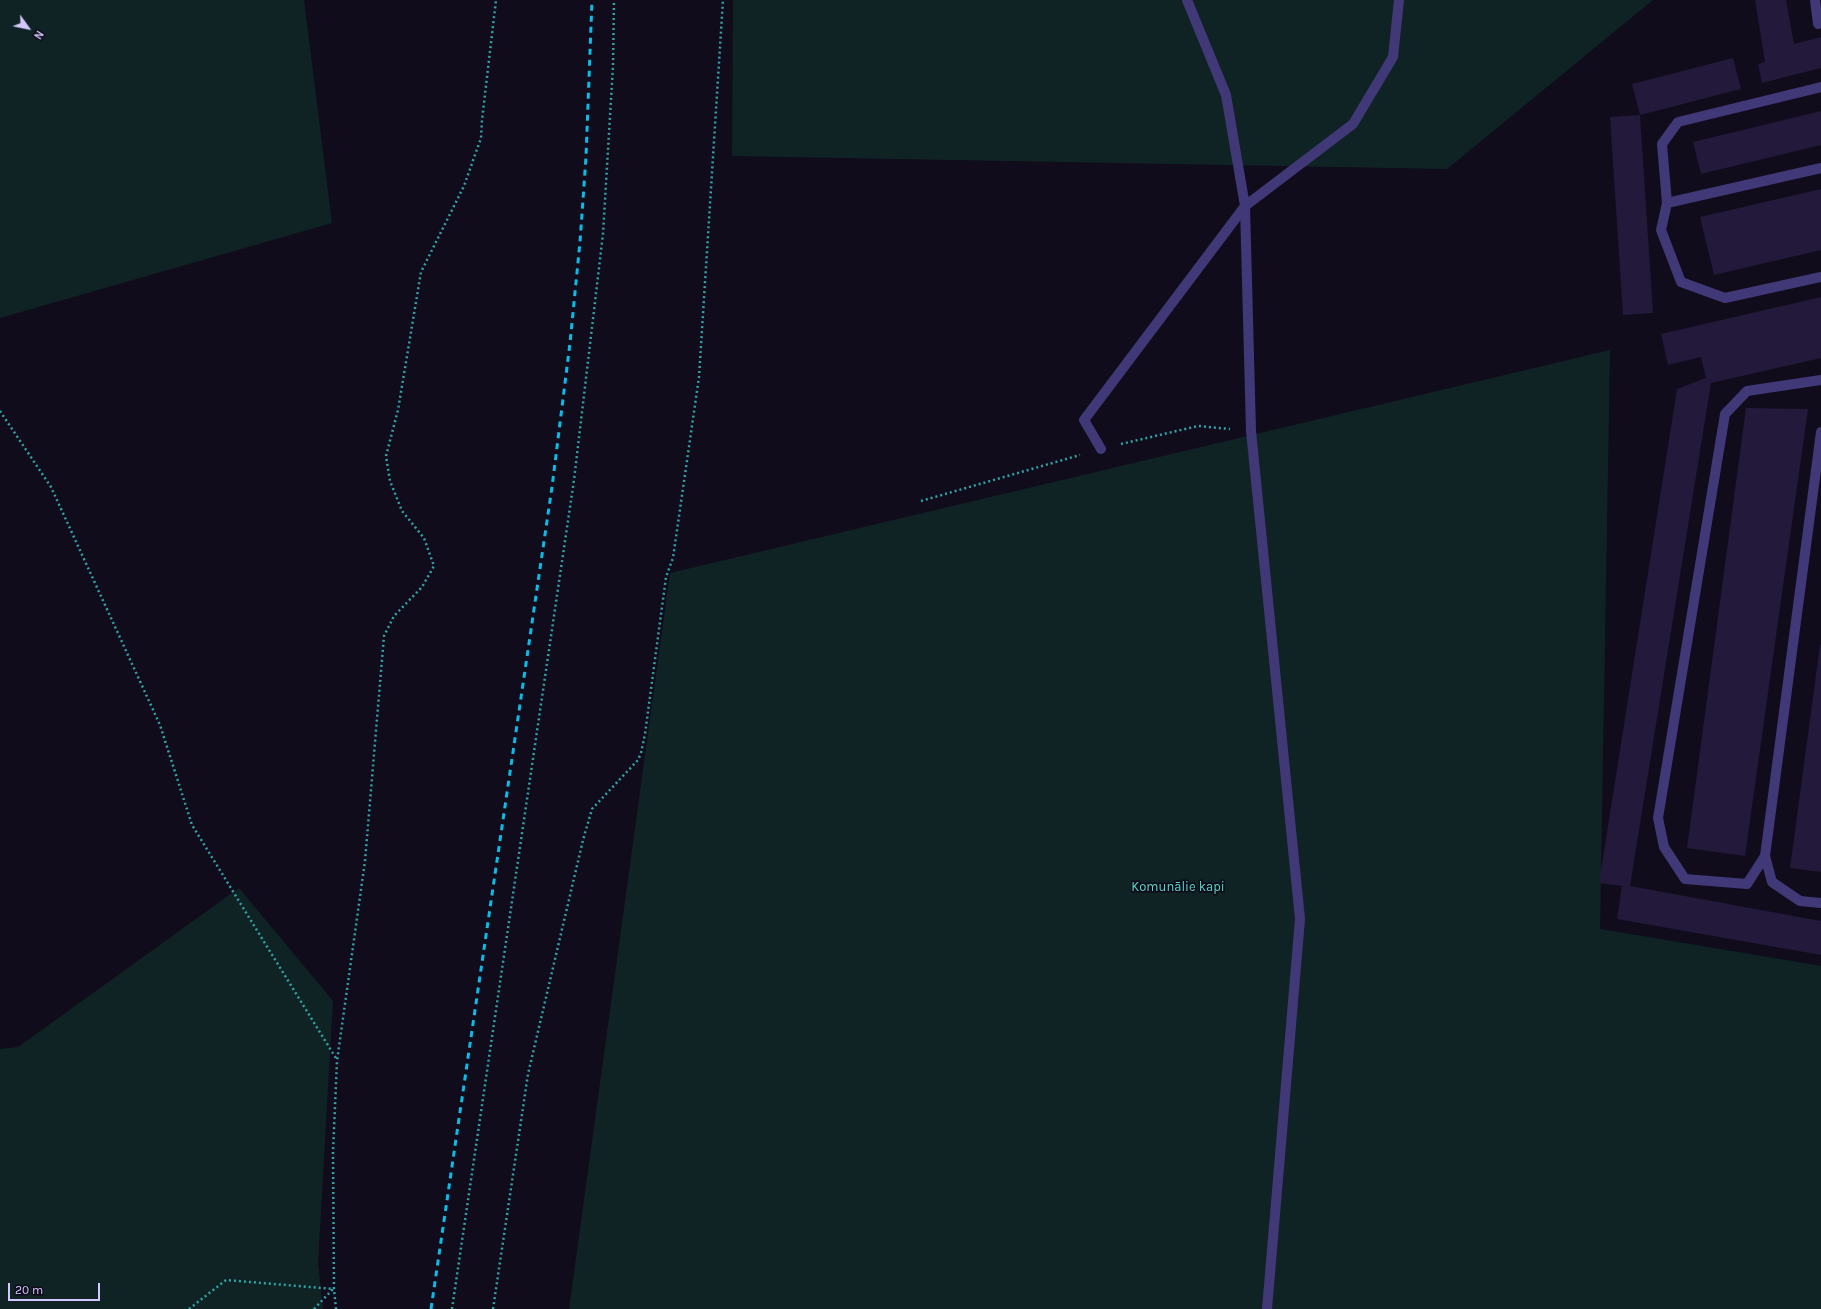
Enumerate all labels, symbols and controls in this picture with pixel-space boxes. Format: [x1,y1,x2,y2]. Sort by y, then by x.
north arrow [8,8,48,48]
text: N [31,28,46,42]
park label: Komunālie kapi [1131,879,1225,895]
scale bar [10,1275,102,1301]
text: 20 m [15,1283,43,1297]

